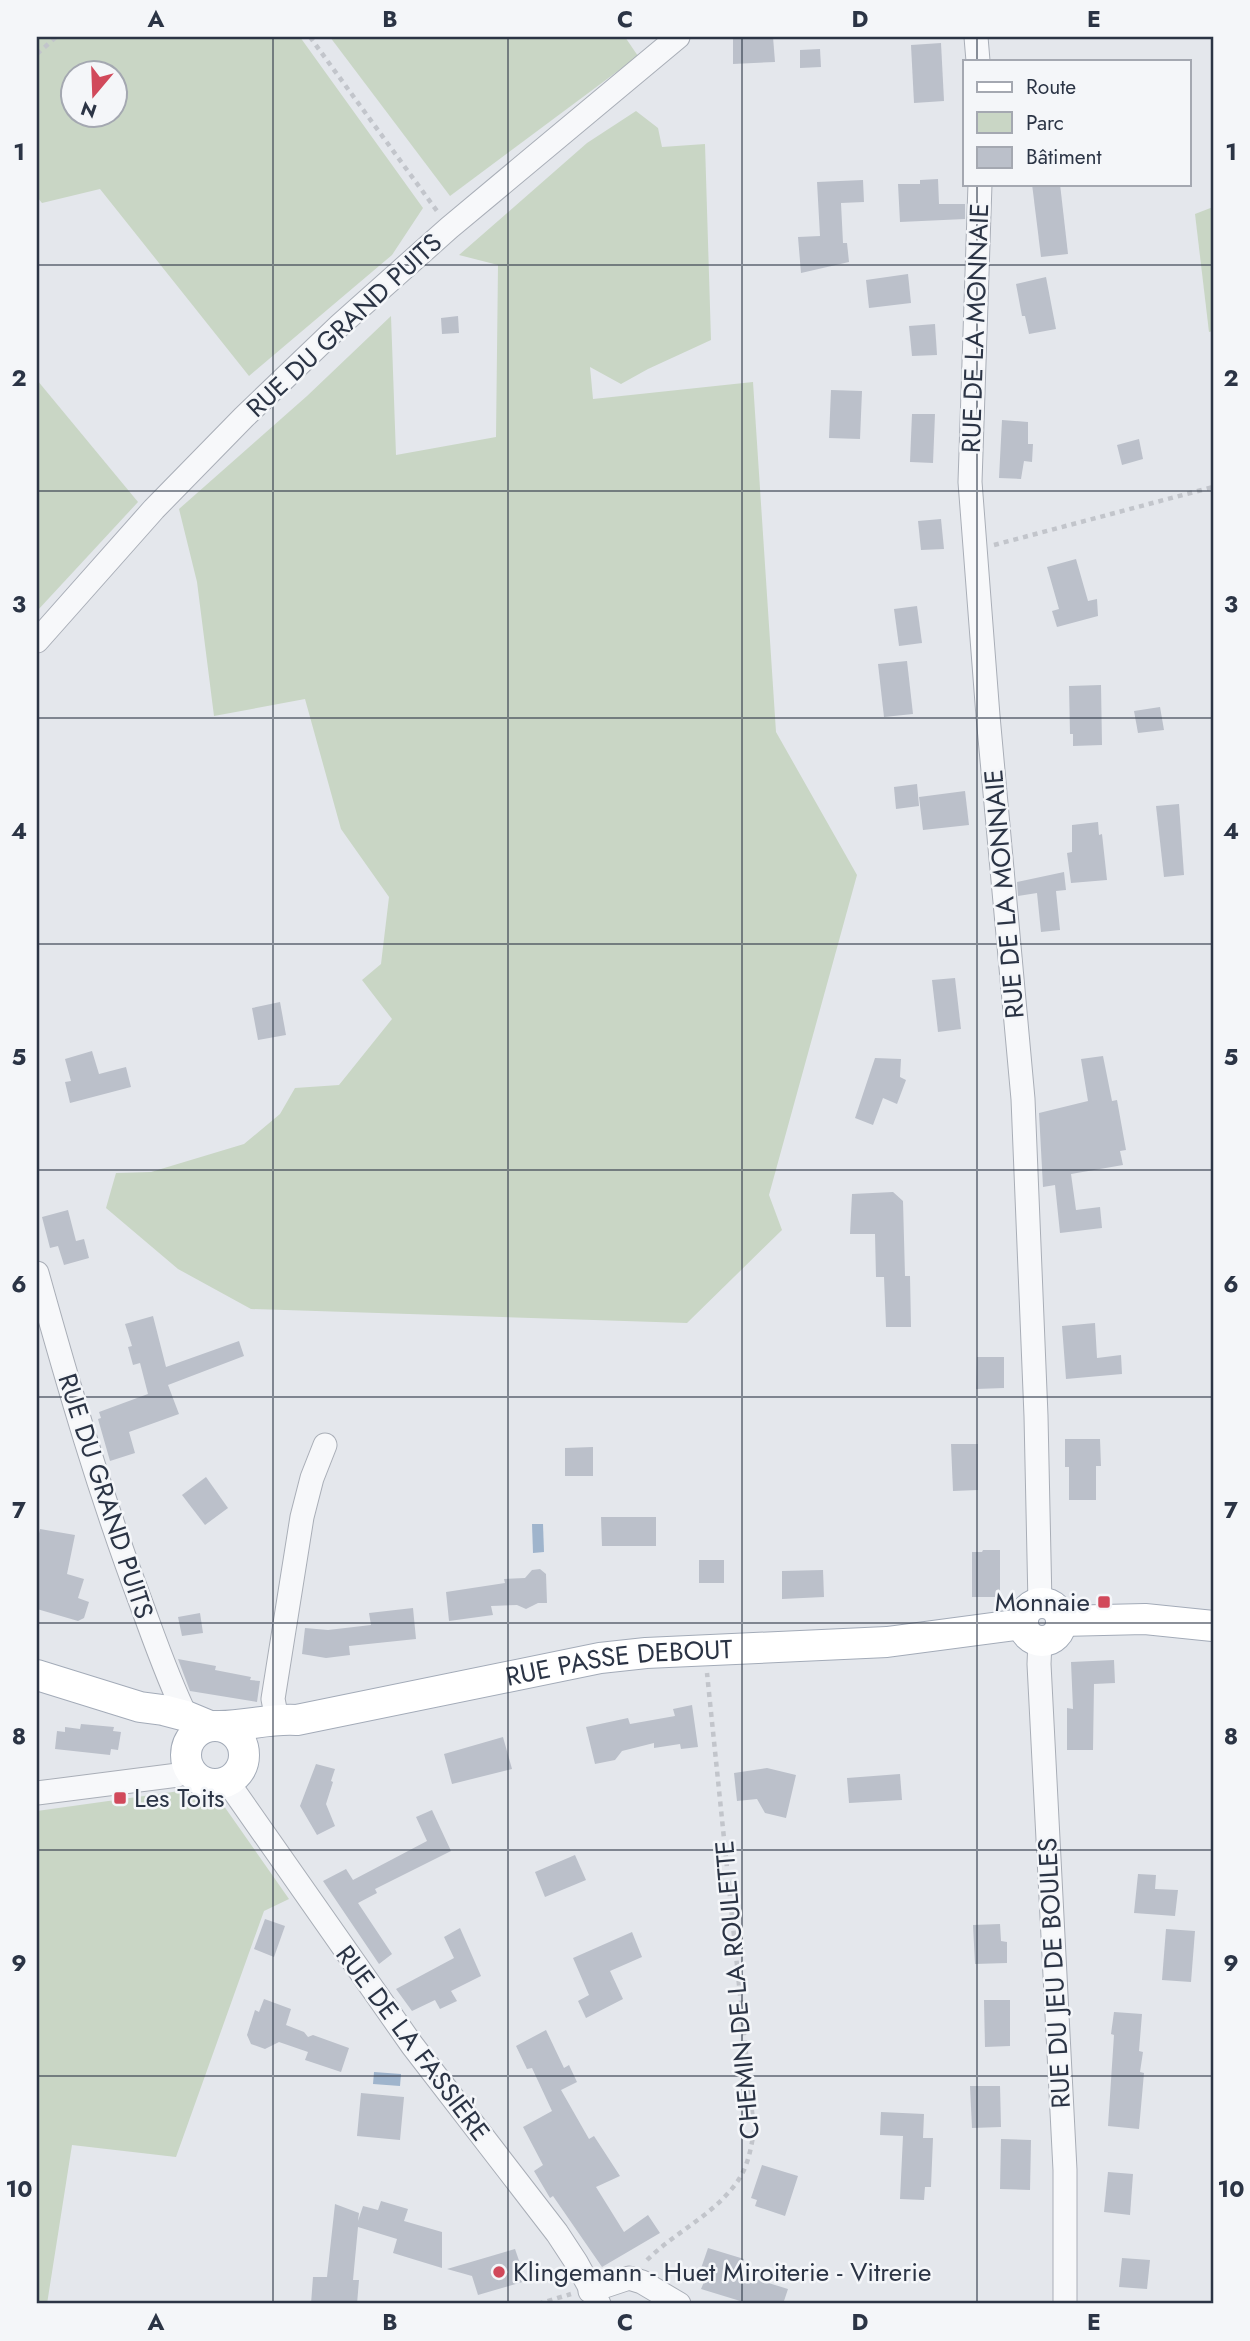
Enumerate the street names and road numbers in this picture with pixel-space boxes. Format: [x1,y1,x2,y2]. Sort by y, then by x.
street label: RUE DE LA MONNAIE [952,202,998,454]
street label: RUE DU GRAND PUITS [238,224,450,426]
street label: RUE DE LA MONNAIE [974,768,1034,1020]
street label: RUE DU GRAND PUITS [48,1369,164,1623]
street label: RUE PASSE DEBOUT [502,1630,733,1696]
street label: RUE DU JEU DE BOULES [1028,1837,1080,2109]
street label: CHEMIN DE LA ROULETTE [705,1839,769,2141]
street label: RUE DE LA FASSIÈRE [327,1937,499,2149]

